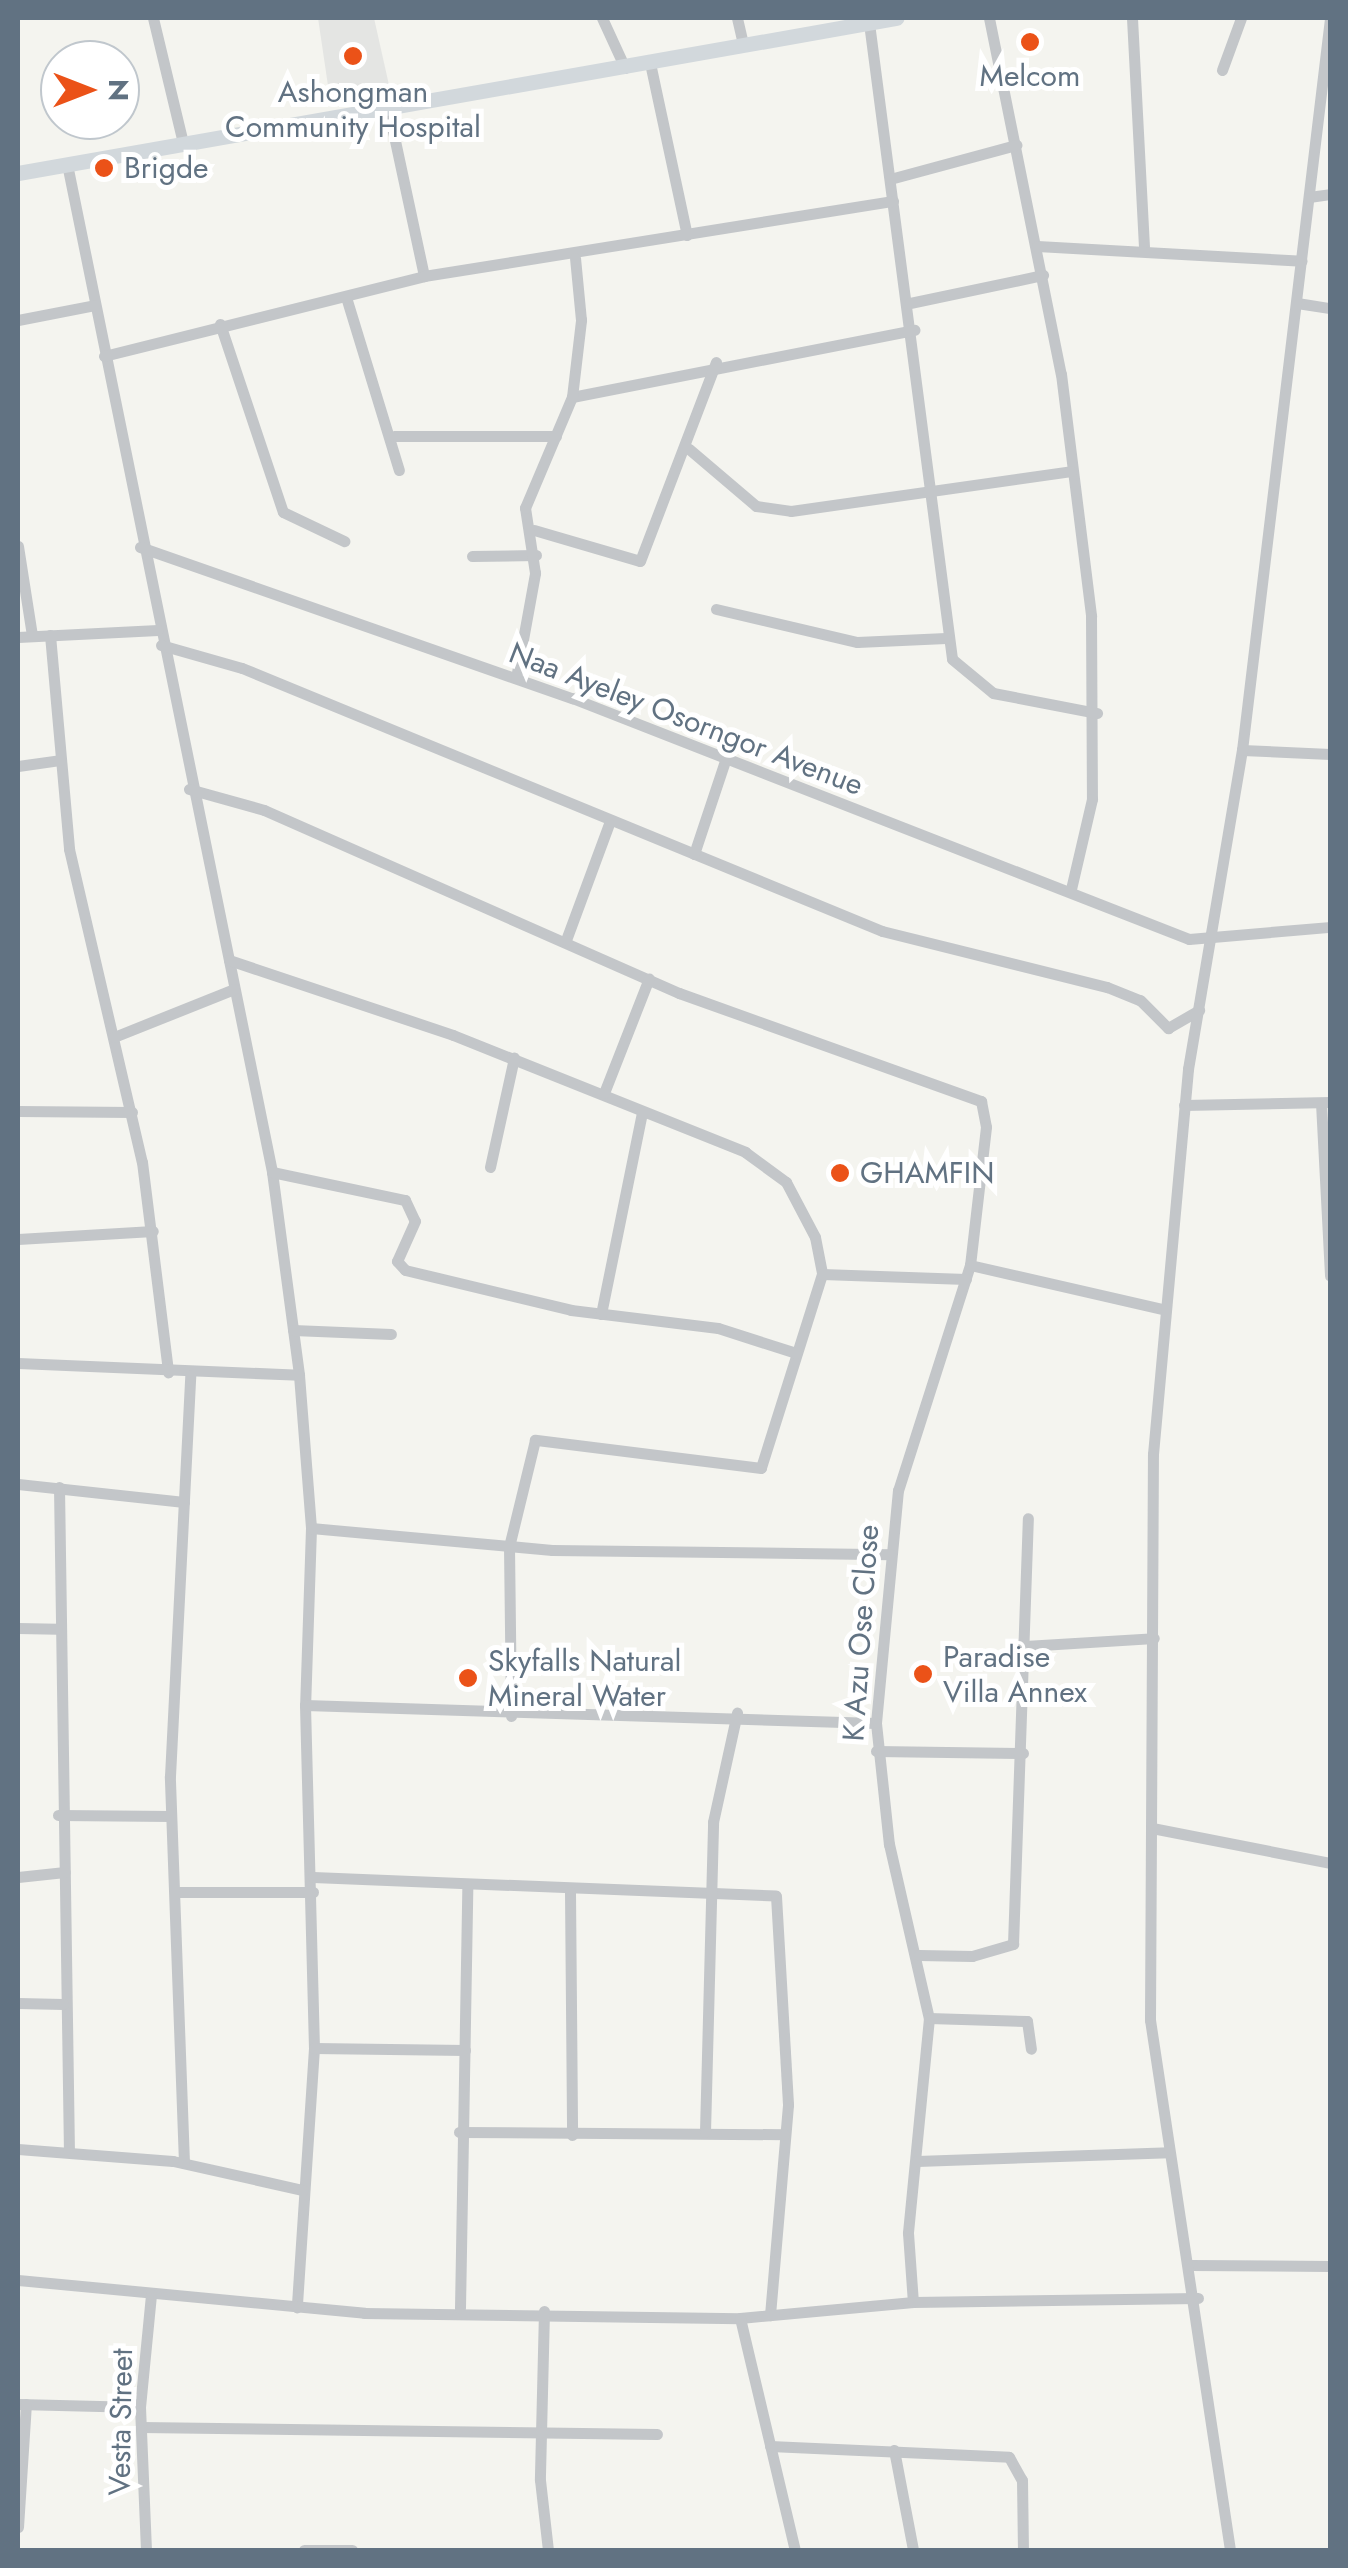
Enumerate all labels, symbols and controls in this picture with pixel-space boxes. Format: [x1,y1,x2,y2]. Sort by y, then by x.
marker: Melcom [1019,31,1041,53]
north arrow [40,40,140,140]
marker: Ashongman Community Hospital [340,43,366,69]
place label: Melcom [980,58,1080,94]
place label: Ashongman Community Hospital [225,74,481,144]
text: N [98,79,139,101]
place label: Brigde [124,150,208,186]
marker: Brigde [93,157,115,179]
street label: Naa Ayeley Osorngor Avenue [504,635,868,803]
place label: GHAMFIN [860,1155,994,1191]
marker: GHAMFIN [829,1162,851,1184]
street label: K Azu Ose Close [835,1523,887,1743]
place label: Paradise Villa Annex [943,1639,1087,1710]
place label: Skyfalls Natural Mineral Water [488,1643,681,1714]
marker: Paradise Villa Annex [912,1663,934,1685]
marker: Skyfalls Natural Mineral Water [457,1667,479,1689]
street label: Vesta Street [102,2348,140,2496]

